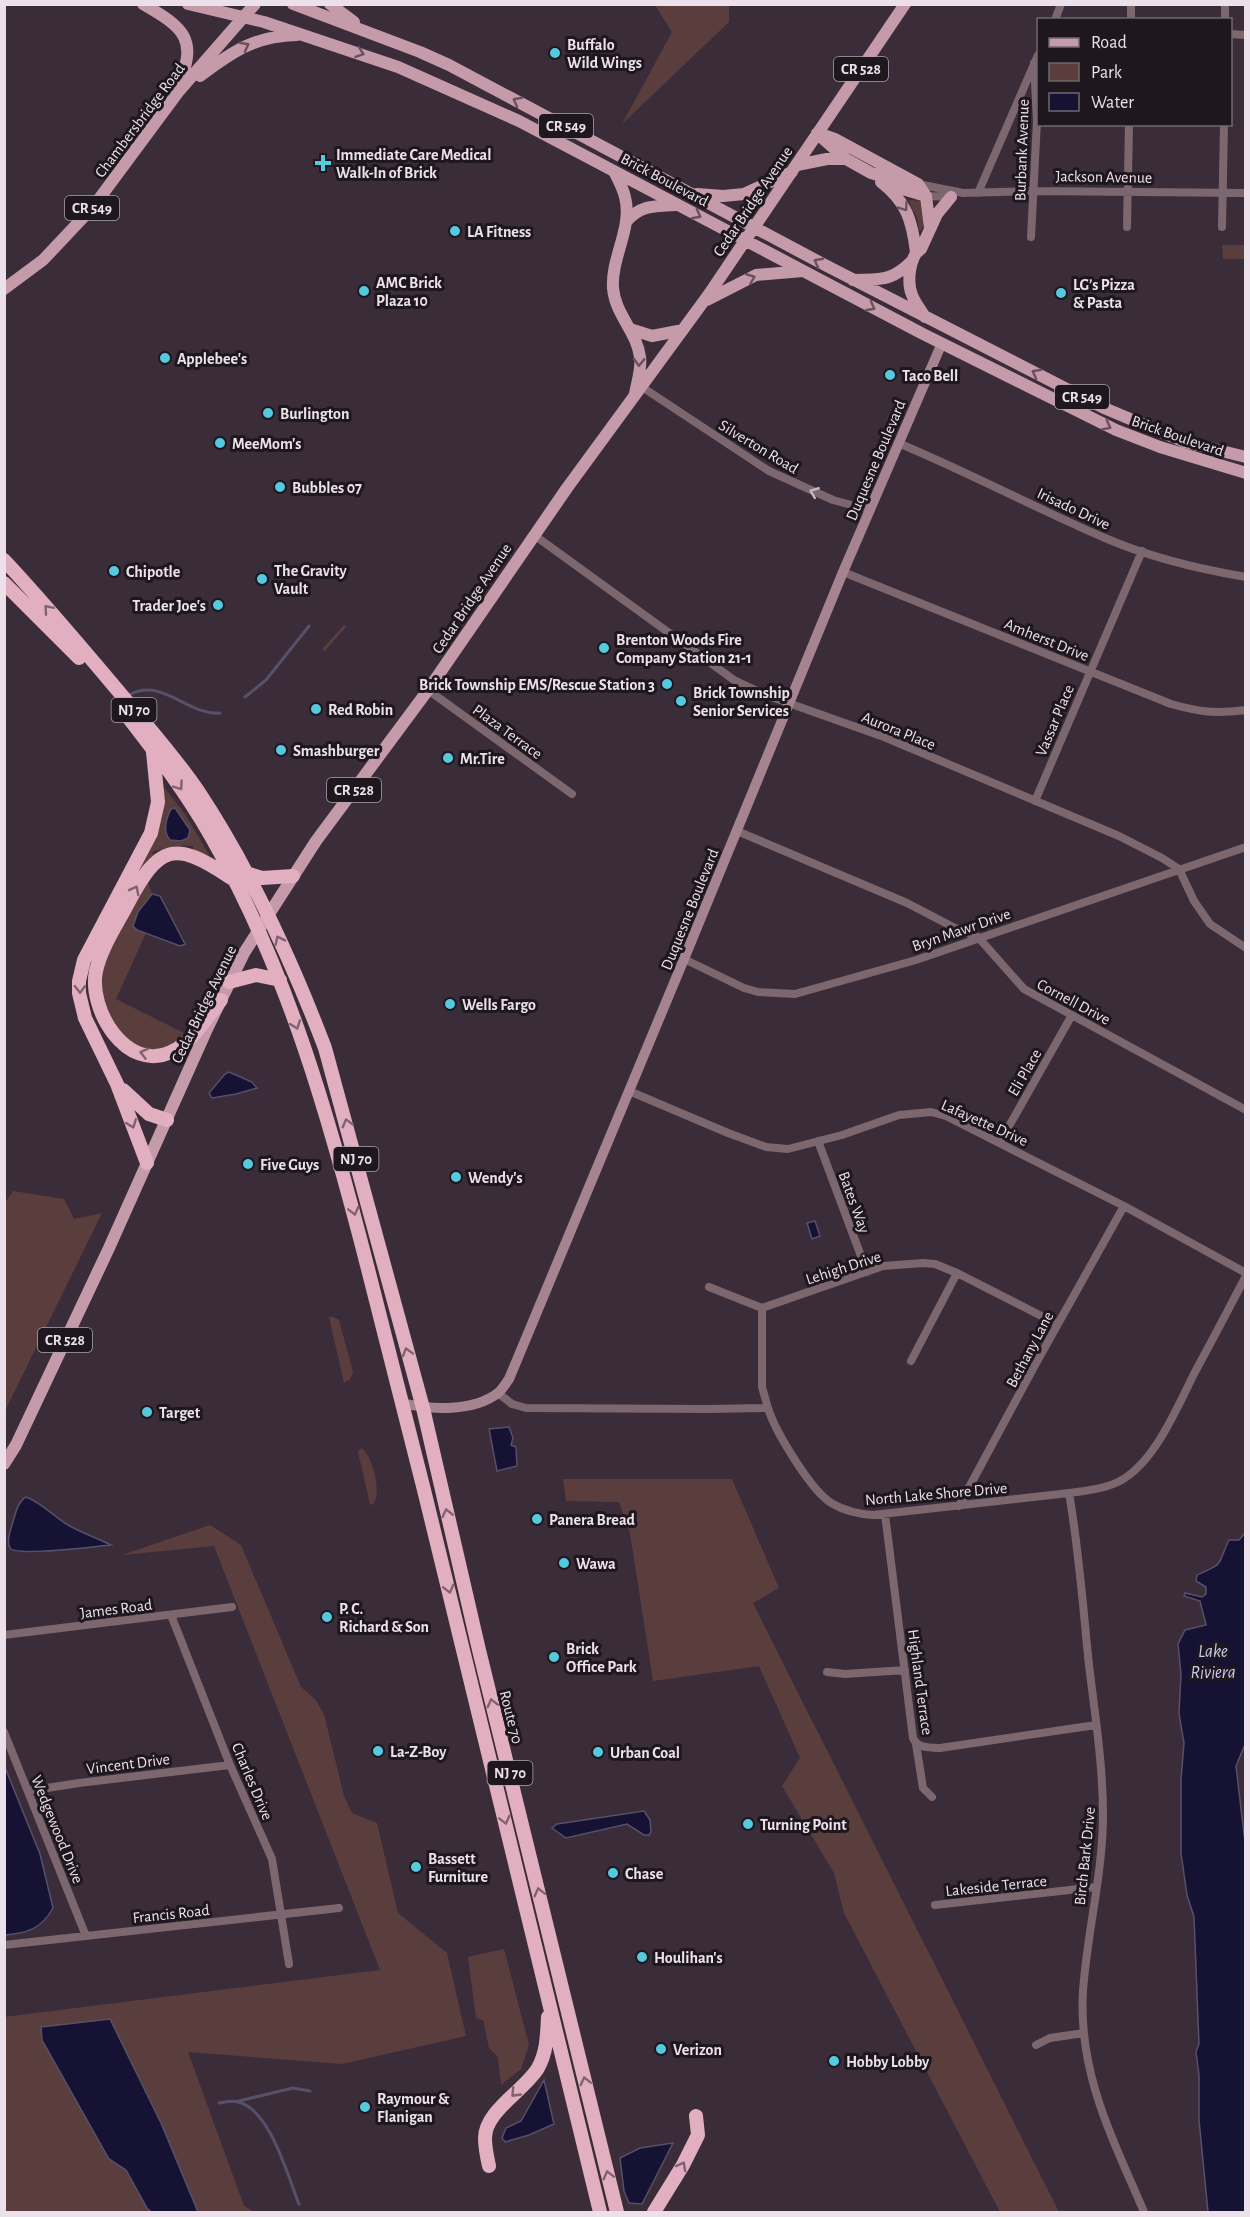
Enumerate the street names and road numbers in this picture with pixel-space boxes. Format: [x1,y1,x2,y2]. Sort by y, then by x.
road number: CR 528 [834,57,888,81]
street label: Chambersbridge Road [92,61,188,181]
street label: Burbank Avenue [1012,99,1032,201]
road number: CR 549 [539,114,593,138]
street label: Cedar Bridge Avenue [710,144,796,259]
street label: Brick Boulevard [618,150,711,210]
street label: Jackson Avenue [1056,168,1152,186]
road number: CR 549 [65,196,119,220]
road number: CR 549 [1055,385,1109,409]
street label: Duquesne Boulevard [843,398,909,523]
street label: Brick Boulevard [1129,413,1226,459]
street label: Silverton Road [716,417,801,477]
street label: Irisado Drive [1035,485,1113,533]
street label: Cedar Bridge Avenue [429,541,515,656]
street label: Amherst Drive [1002,616,1091,664]
street label: Vassar Place [1033,682,1077,758]
road number: NJ 70 [112,698,156,722]
street label: Plaza Terrace [470,701,545,762]
street label: Aurora Place [859,709,938,753]
road number: CR 528 [327,778,381,802]
street label: Duquesne Boulevard [658,846,722,972]
street label: Bryn Mawr Drive [910,906,1013,955]
street label: Cedar Bridge Avenue [168,943,239,1066]
street label: Cornell Drive [1034,976,1113,1028]
street label: Eli Place [1005,1046,1045,1099]
street label: Lafayette Drive [938,1097,1030,1150]
road number: NJ 70 [334,1147,378,1171]
street label: Bates Way [835,1169,873,1236]
street label: Lehigh Drive [804,1248,883,1288]
street label: Bethany Lane [1003,1309,1057,1391]
road number: CR 528 [38,1328,92,1352]
street label: North Lake Shore Drive [864,1480,1008,1508]
street label: James Road [79,1597,153,1621]
street label: Highland Terrace [905,1628,935,1736]
street label: Route 70 [497,1689,525,1746]
street label: Charles Drive [229,1740,276,1822]
street label: Vincent Drive [85,1751,171,1777]
road number: NJ 70 [488,1761,532,1785]
street label: Wedgewood Drive [28,1773,86,1886]
street label: Birch Bark Drive [1072,1806,1098,1906]
street label: Lakeside Terrace [945,1873,1048,1899]
street label: Francis Road [132,1902,210,1926]

